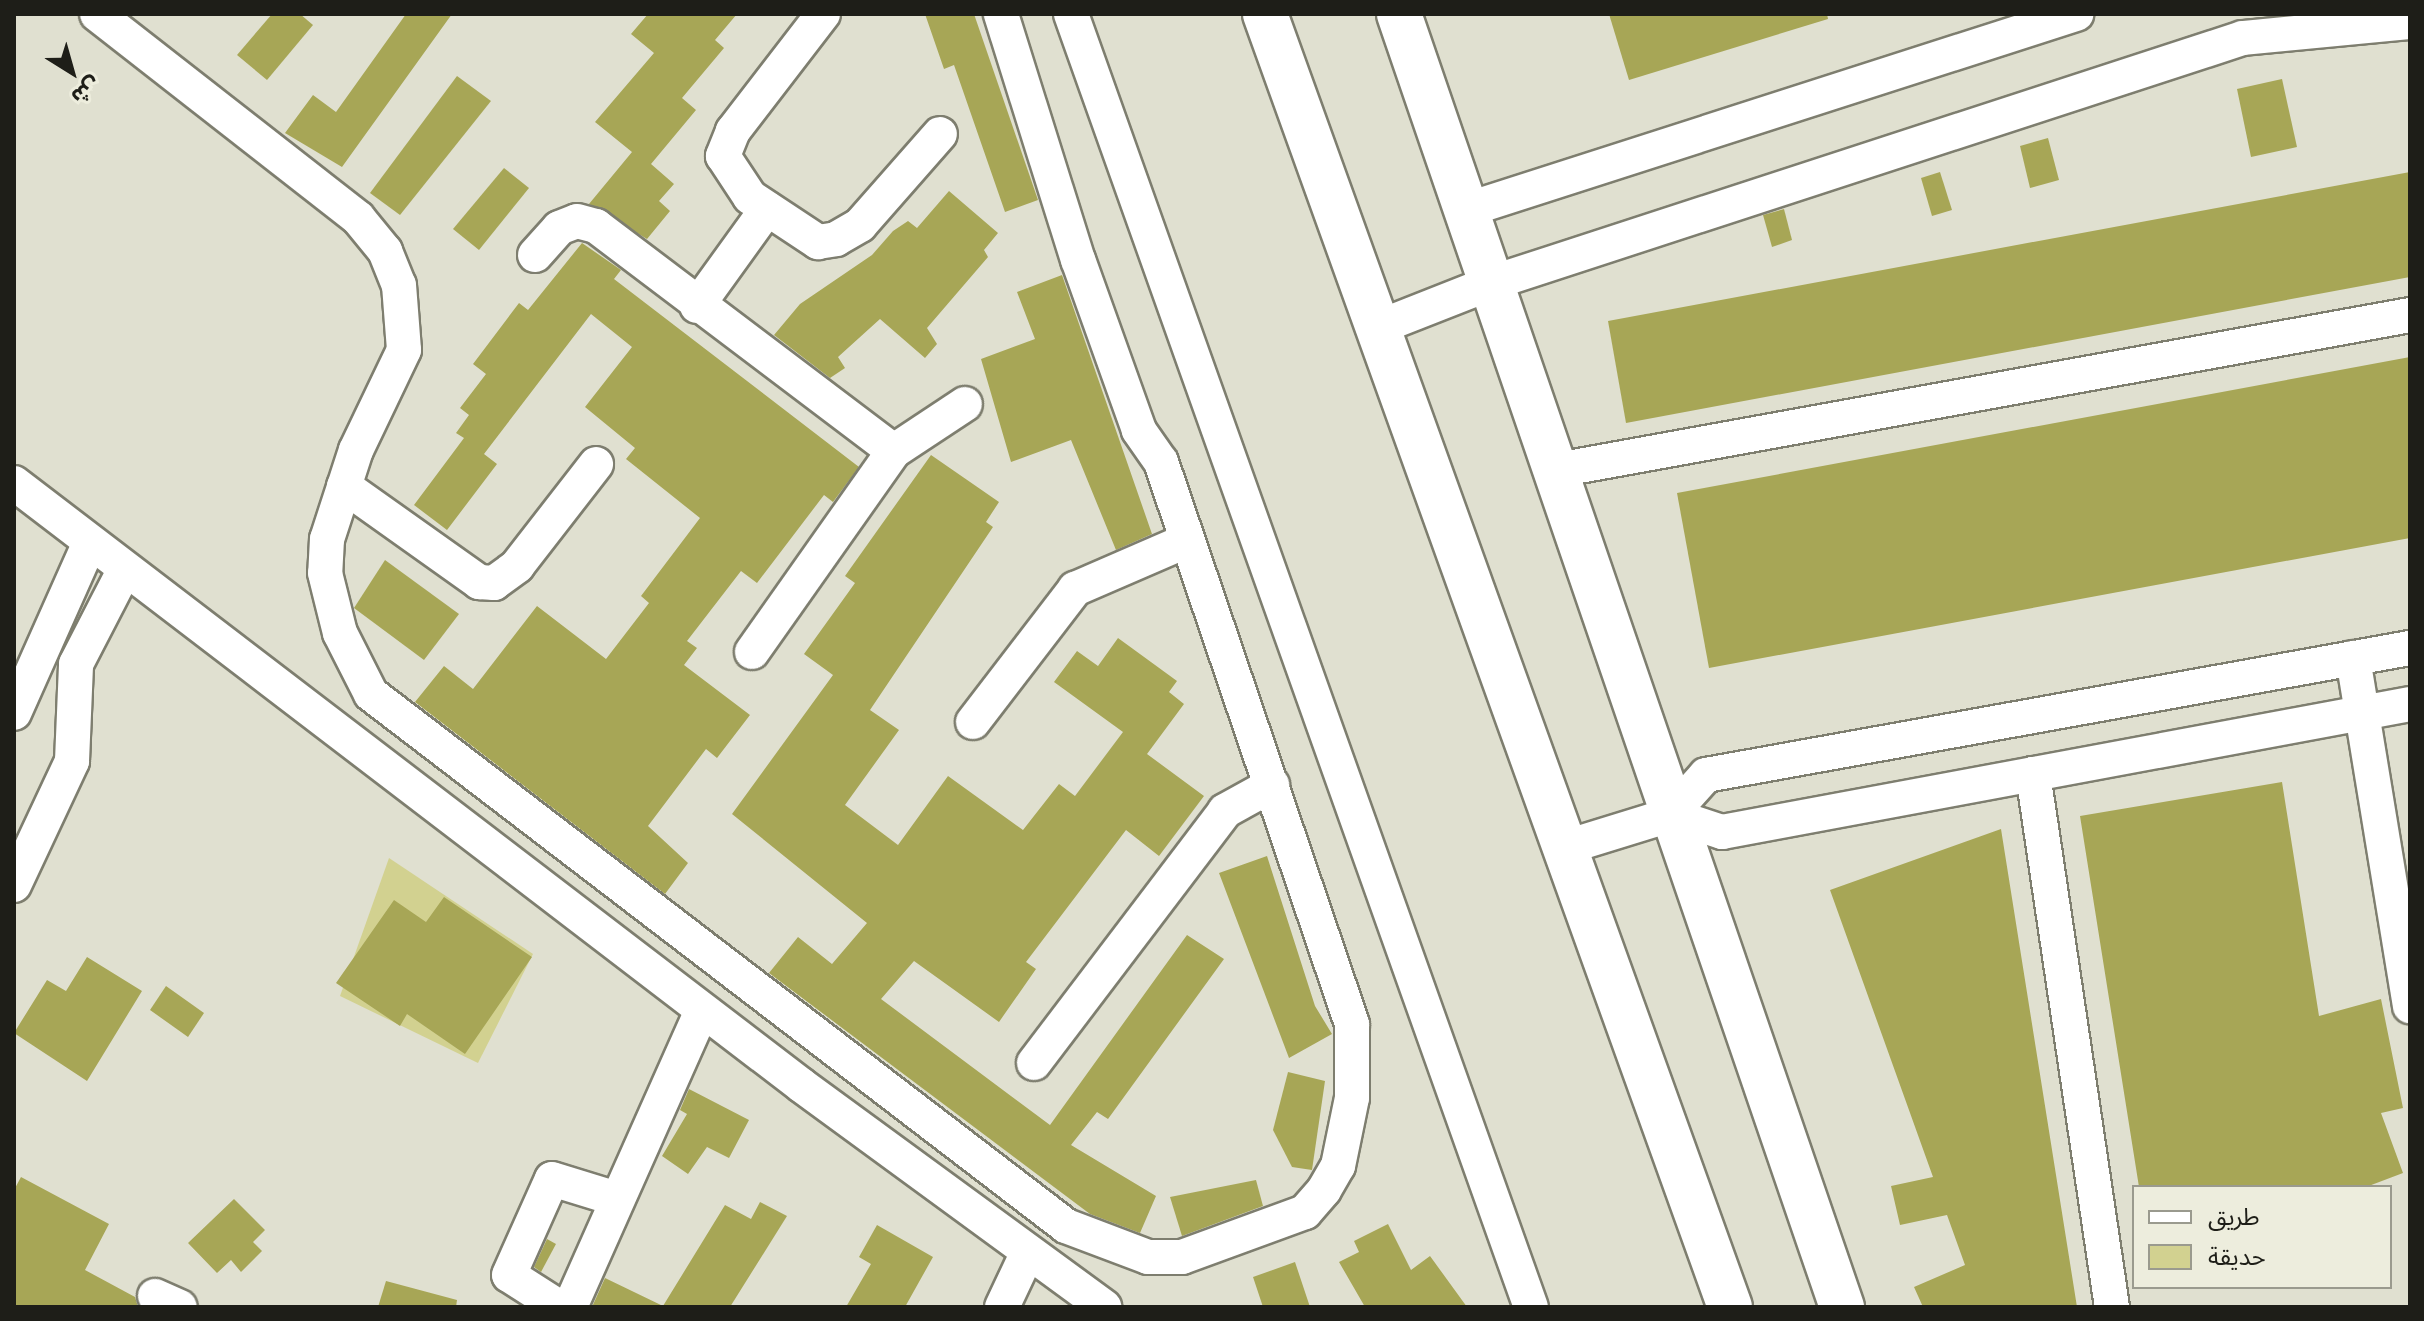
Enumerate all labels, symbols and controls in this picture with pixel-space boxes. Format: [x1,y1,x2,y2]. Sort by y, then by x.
north arrow [32,32,112,112]
text: ش [65,70,108,112]
legend [2132,1185,2392,1289]
text: طريق [2208,1200,2260,1232]
text: حديقة [2208,1240,2266,1272]

